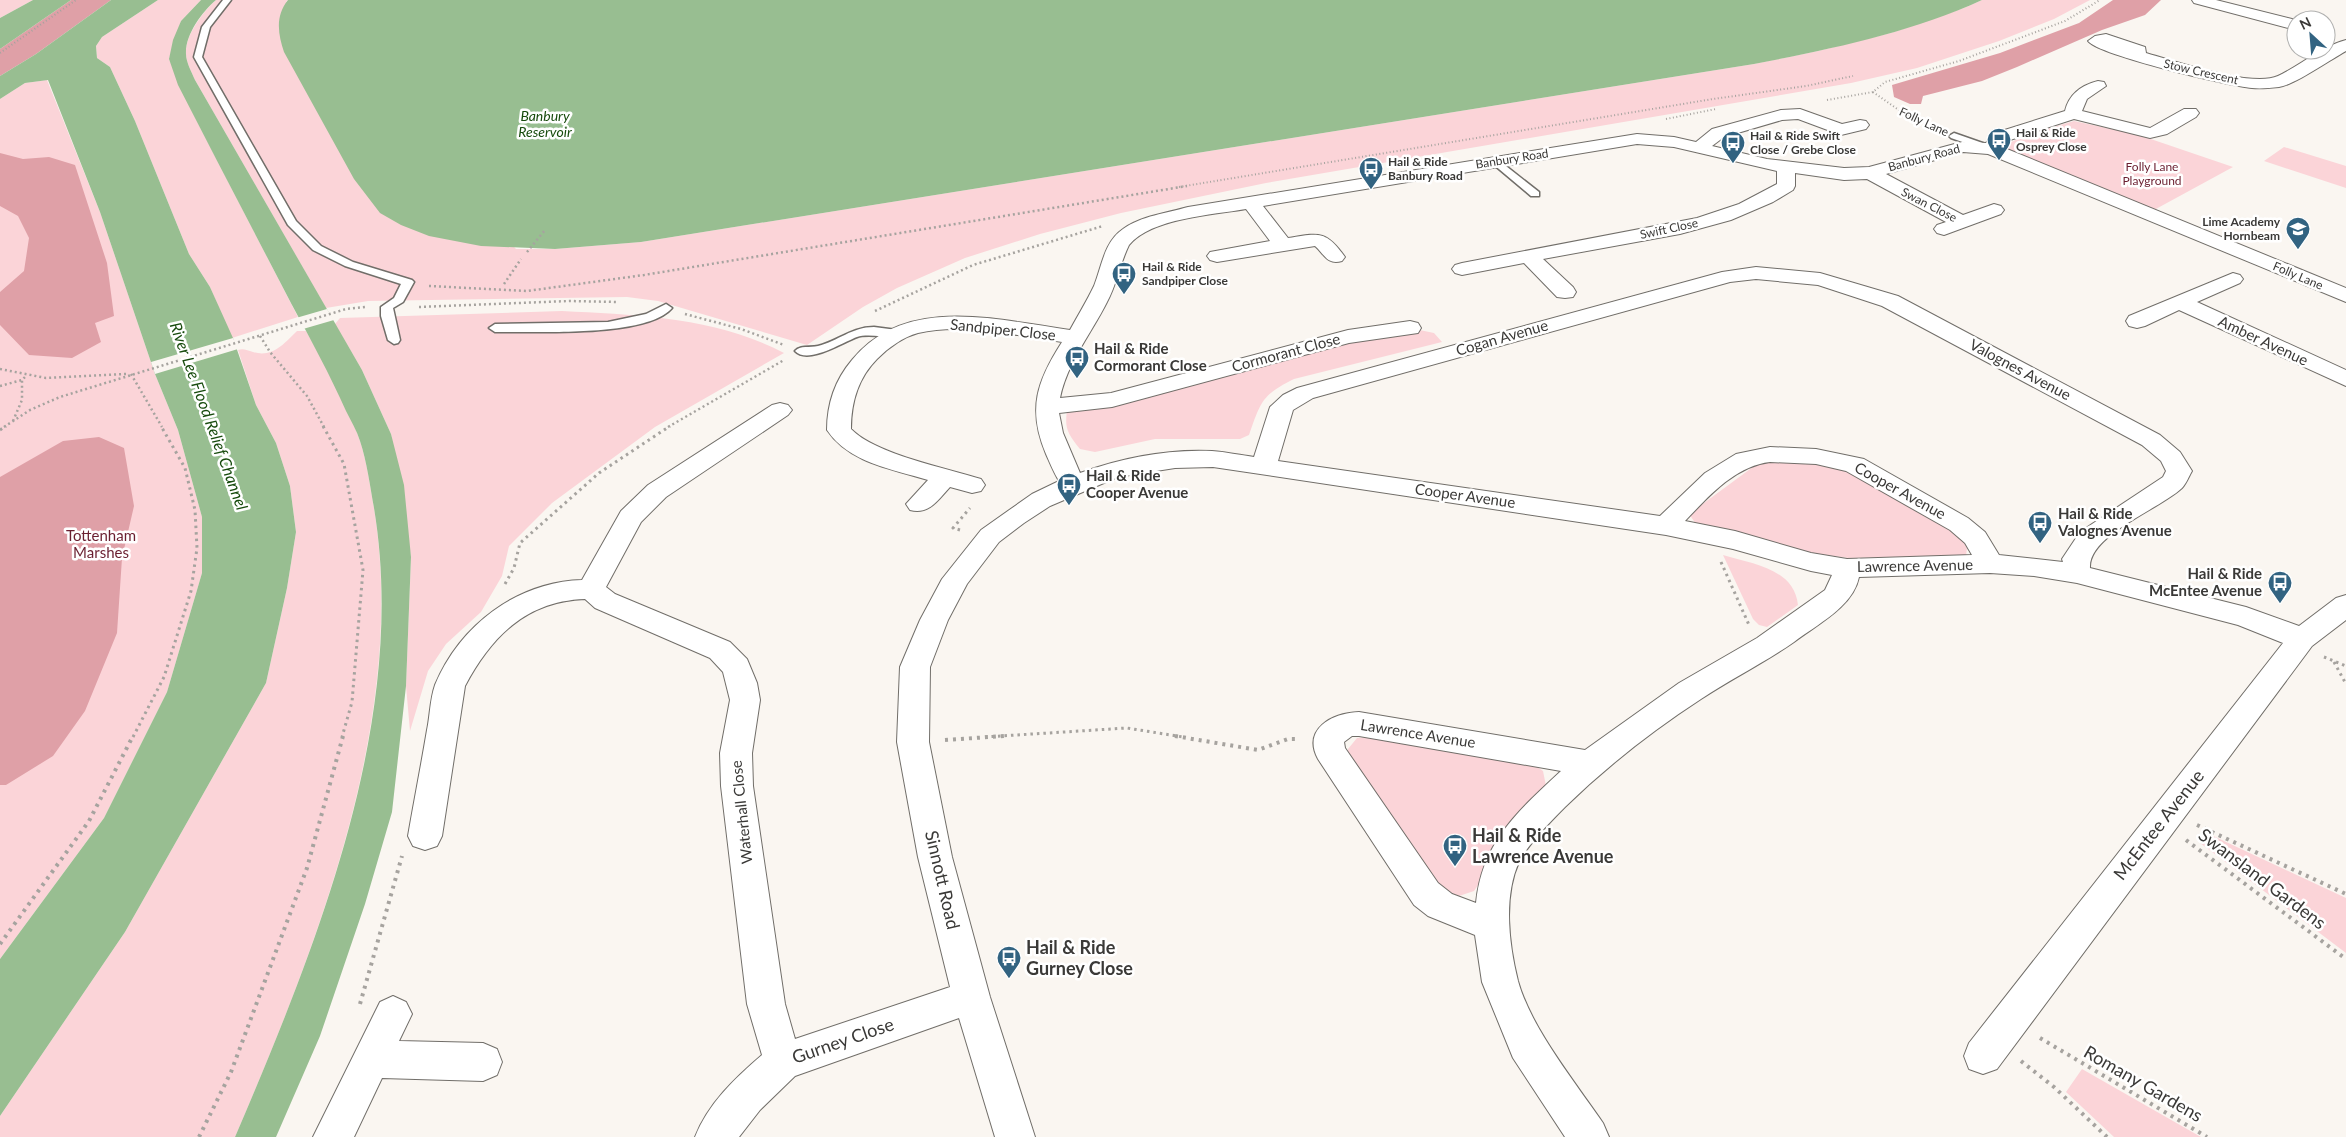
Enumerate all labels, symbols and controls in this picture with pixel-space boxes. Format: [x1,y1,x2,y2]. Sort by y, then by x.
north arrow [2286,10,2336,60]
text: N [2297,13,2314,33]
street label: Stow Crescent [2162,56,2240,88]
street label: Folly Lane [1897,104,1951,140]
water label: Banbury Reservoir [518,107,572,140]
place label: Hail & Ride Osprey Close [2016,125,2087,154]
bus stop icon: Hail & Ride Osprey Close [1986,127,2012,161]
place label: Hail & Ride Swift Close / Grebe Close [1750,128,1856,157]
bus stop icon: Hail & Ride Swift Close / Grebe Close [1720,130,1746,164]
street label: Banbury Road [1886,141,1961,174]
street label: Banbury Road [1474,145,1549,172]
place label: Hail & Ride Banbury Road [1388,154,1463,183]
bus stop icon: Hail & Ride Banbury Road [1358,156,1384,190]
park label: Folly Lane Playground [2122,159,2182,188]
street label: Swan Close [1899,184,1960,225]
place label: Lime Academy Hornbeam [2202,214,2281,243]
street label: Swift Close [1638,215,1699,242]
school or university icon: Lime Academy Hornbeam [2285,216,2311,250]
street label: Folly Lane [2271,258,2325,293]
place label: Hail & Ride Sandpiper Close [1142,259,1228,288]
bus stop icon: Hail & Ride Sandpiper Close [1111,261,1137,295]
street label: Amber Avenue [2216,311,2311,369]
street label: Sandpiper Close [949,315,1057,344]
street label: Cogan Avenue [1454,315,1550,359]
water label: River Lee Flood Relief Channel [167,319,252,513]
street label: Cormorant Close [1230,329,1342,375]
street label: Valognes Avenue [1967,335,2074,403]
place label: Hail & Ride Cormorant Close [1094,339,1207,374]
bus stop icon: Hail & Ride Cormorant Close [1064,345,1090,379]
street label: Cooper Avenue [1852,458,1949,523]
place label: Hail & Ride Cooper Avenue [1086,466,1188,501]
bus stop icon: Hail & Ride Cooper Avenue [1056,472,1082,506]
street label: Cooper Avenue [1414,479,1517,511]
place label: Hail & Ride Valognes Avenue [2057,504,2172,539]
bus stop icon: Hail & Ride Valognes Avenue [2027,510,2053,544]
park label: Tottenham Marshes [66,526,136,561]
street label: Lawrence Avenue [1857,555,1973,575]
place label: Hail & Ride McEntee Avenue [2149,564,2262,599]
bus stop icon: Hail & Ride McEntee Avenue [2267,570,2293,604]
street label: Lawrence Avenue [1359,715,1477,751]
street label: Waterhall Close [727,759,755,865]
street label: McEntee Avenue [2108,765,2208,884]
street label: Swansland Gardens [2195,823,2331,933]
place label: Hail & Ride Lawrence Avenue [1472,824,1614,867]
street label: Sinnott Road [921,828,965,931]
bus stop icon: Hail & Ride Lawrence Avenue [1442,833,1468,867]
place label: Hail & Ride Gurney Close [1026,936,1133,979]
bus stop icon: Hail & Ride Gurney Close [996,945,1022,979]
street label: Gurney Close [789,1012,896,1068]
street label: Romany Gardens [2080,1040,2207,1126]

